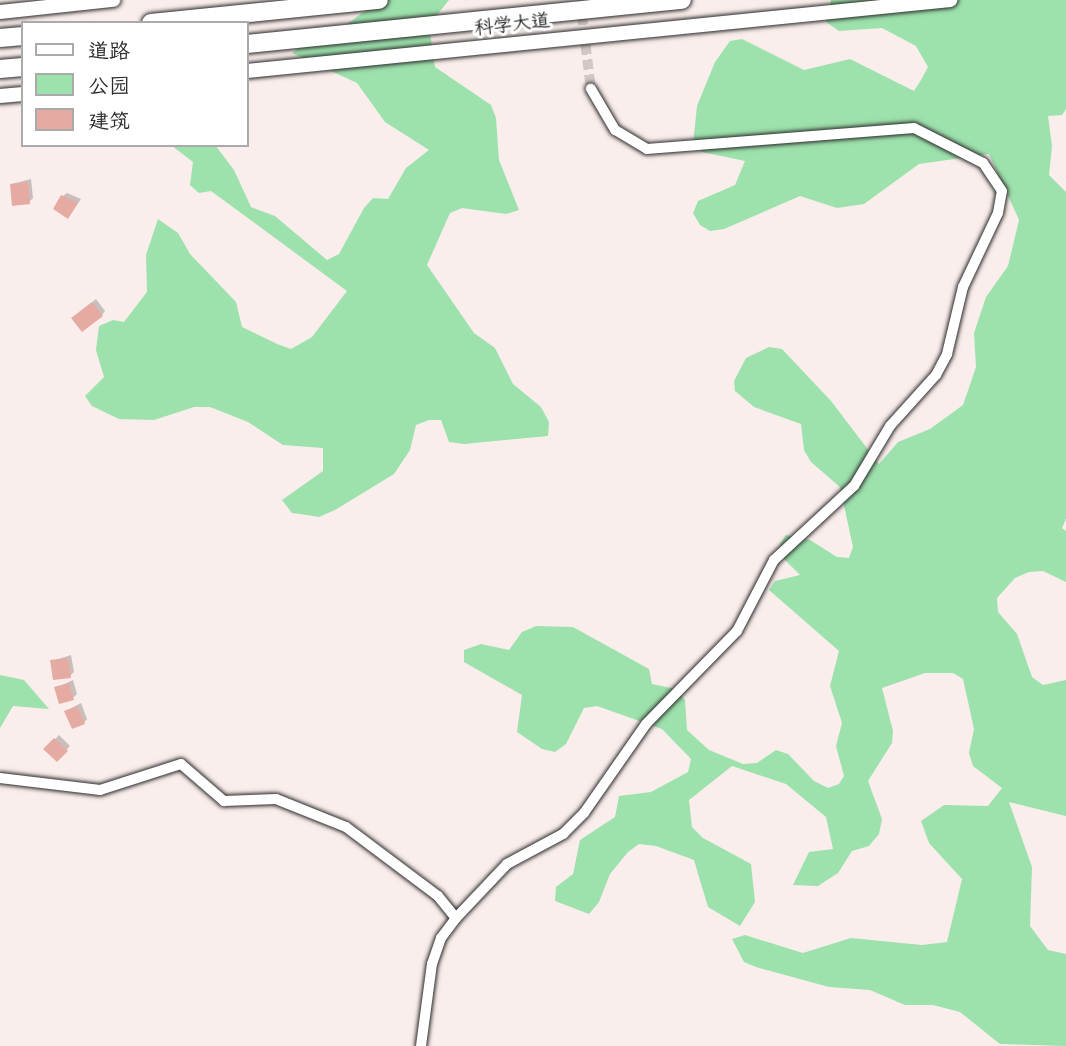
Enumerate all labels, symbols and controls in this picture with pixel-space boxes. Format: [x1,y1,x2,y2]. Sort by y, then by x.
street label: 科学大道 [473,8,551,38]
legend [21,21,248,147]
text: 道路 [88,36,130,63]
text: 公园 [88,71,130,98]
text: 建筑 [88,106,130,133]

